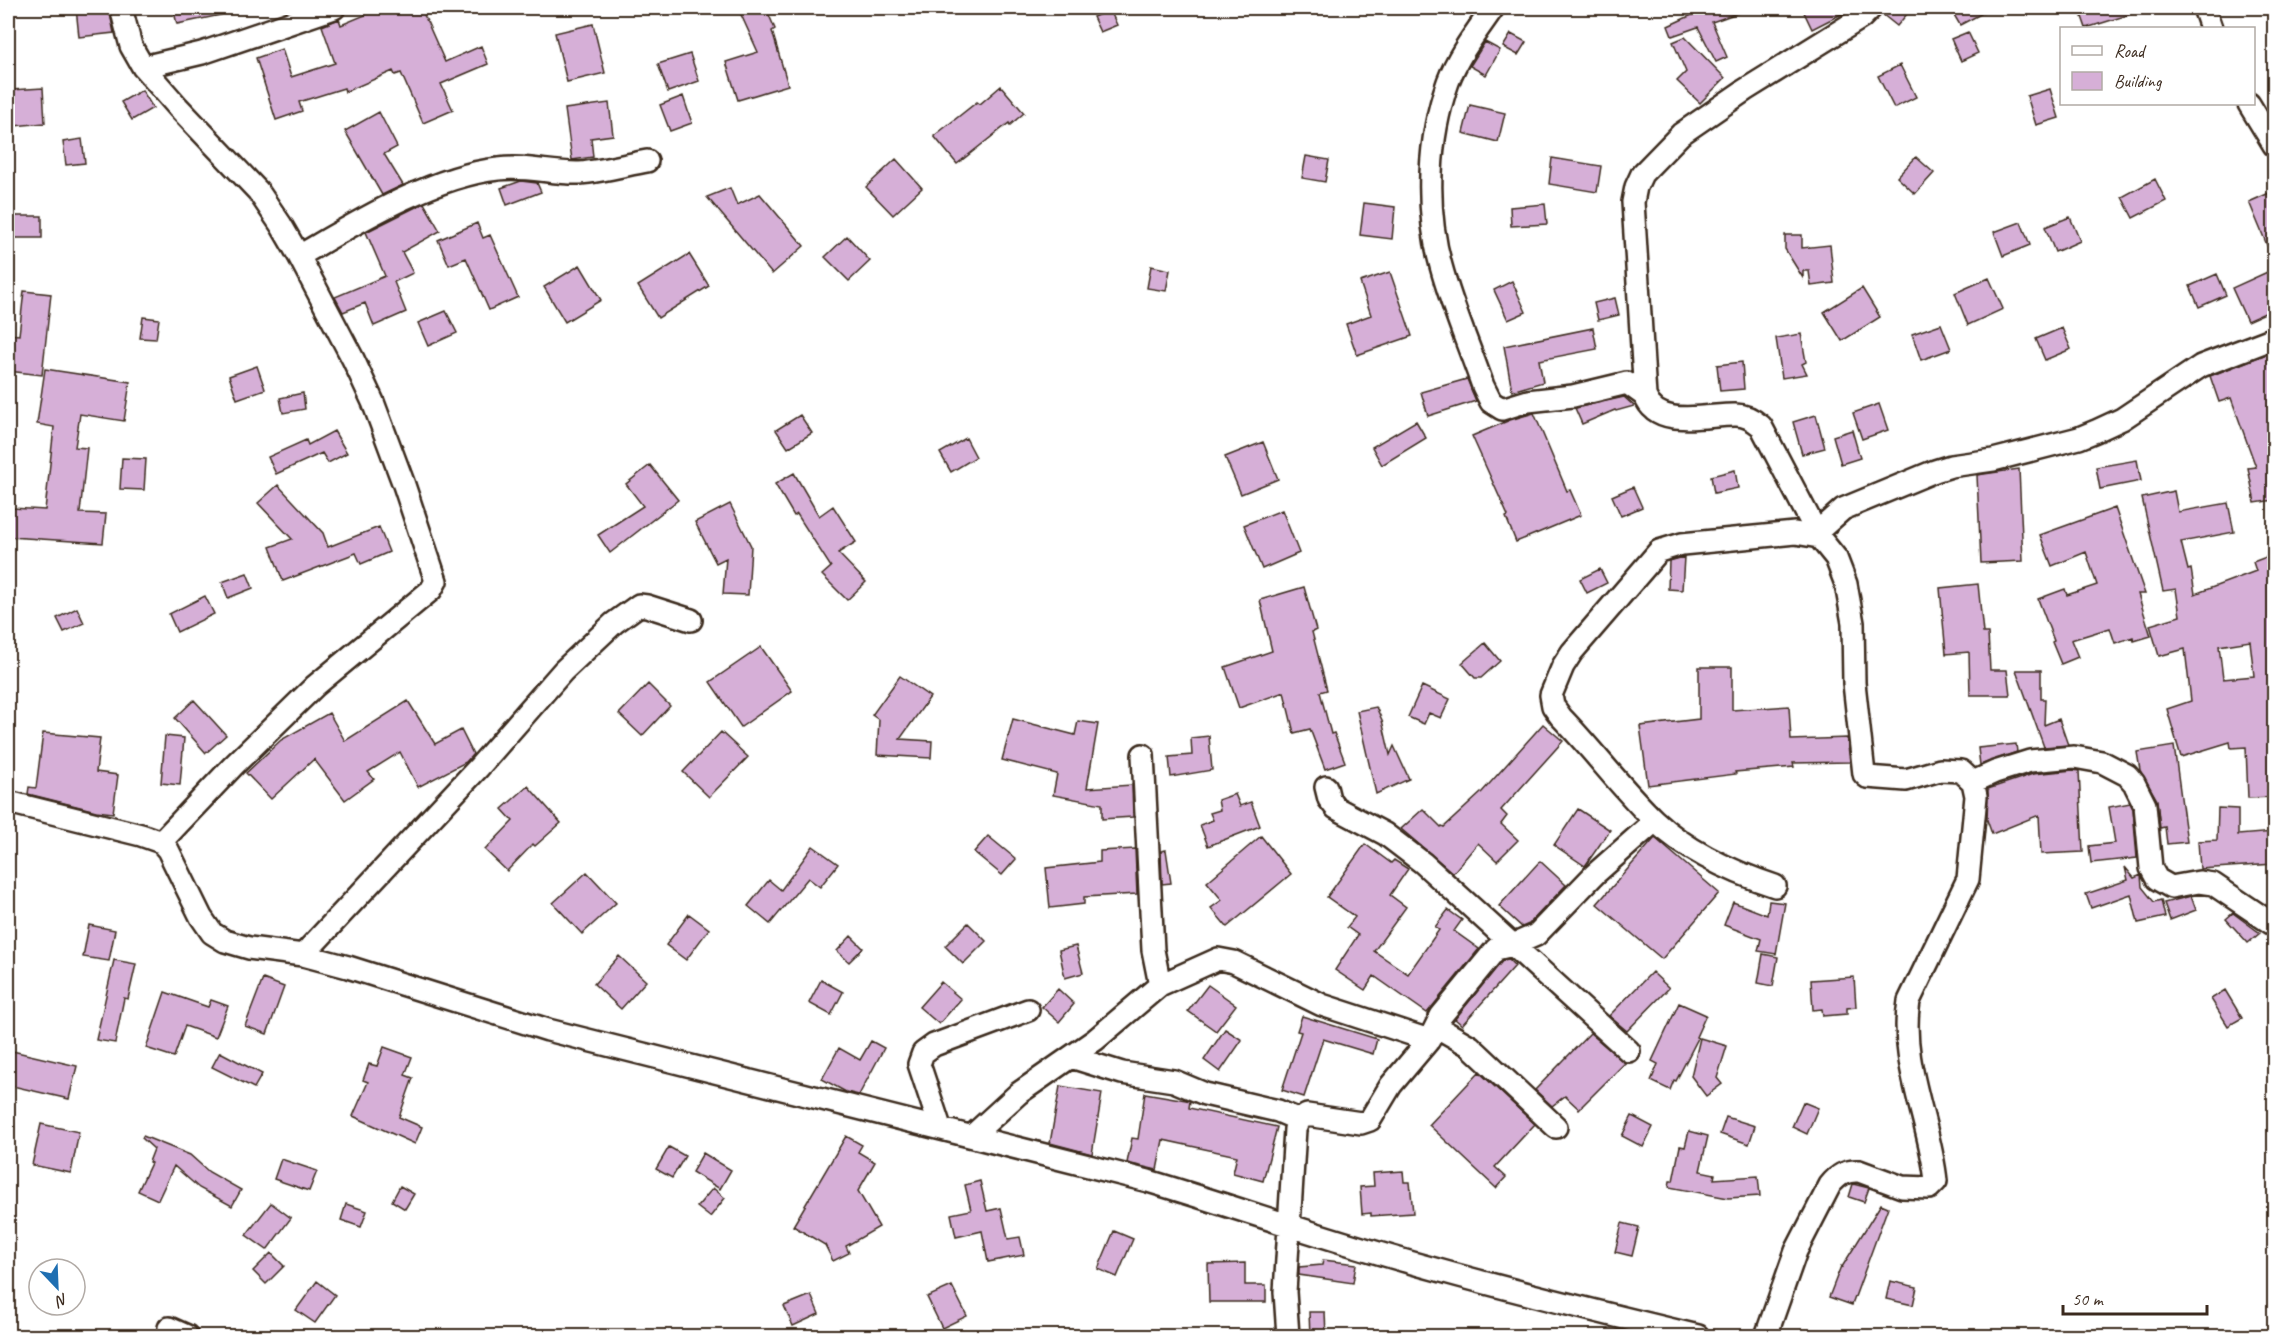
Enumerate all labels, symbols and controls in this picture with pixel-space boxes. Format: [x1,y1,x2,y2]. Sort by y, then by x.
legend [2060,27,2255,105]
text: Road [2114,40,2147,62]
text: Building [2114,70,2163,92]
north arrow [27,1257,87,1317]
scale bar [2063,1278,2207,1316]
text: 50 m [2072,1288,2105,1310]
text: N [51,1289,71,1312]

